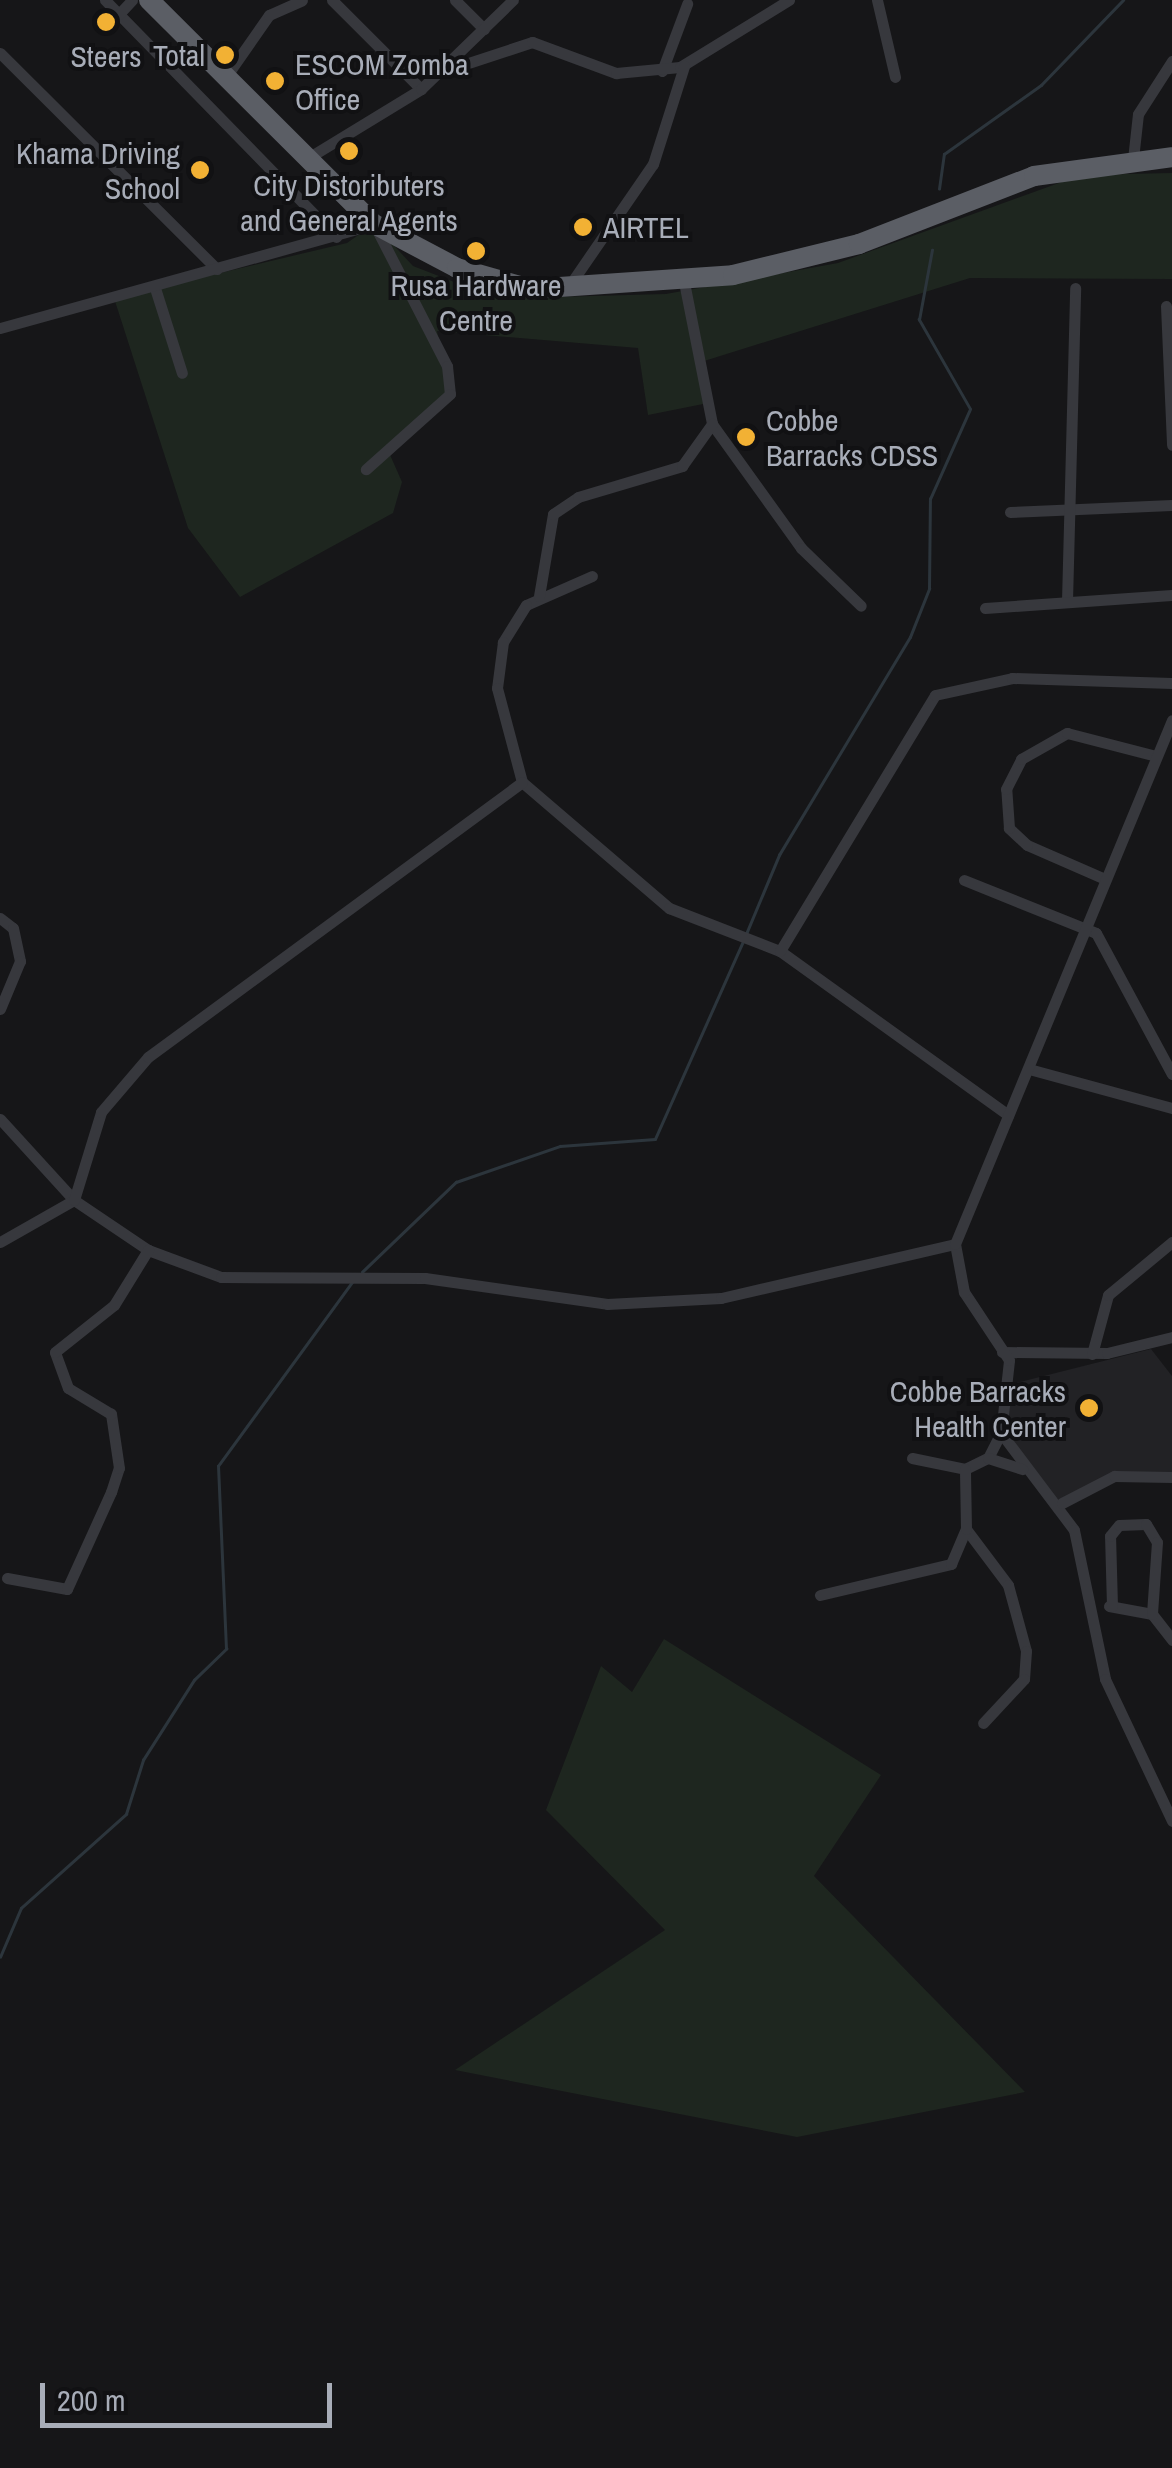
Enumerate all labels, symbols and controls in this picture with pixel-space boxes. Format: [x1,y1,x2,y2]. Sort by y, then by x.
marker: Steers [95,11,117,33]
place label: Total [153,37,205,73]
place label: Steers [70,38,142,74]
marker: Total [214,44,236,66]
place label: ESCOM Zomba Office [295,46,469,116]
marker: ESCOM Zomba Office [264,70,286,92]
place label: Khama Driving School [16,135,180,206]
marker: City Distoributers and General Agents [338,140,360,162]
marker: Khama Driving School [189,159,211,181]
place label: City Distoributers and General Agents [240,167,458,238]
place label: AIRTEL [603,209,689,245]
marker: AIRTEL [572,216,594,238]
marker: Rusa Hardware Centre [465,240,487,262]
place label: Rusa Hardware Centre [391,267,561,338]
place label: Cobbe Barracks CDSS [766,402,938,472]
marker: Cobbe Barracks CDSS [735,426,757,448]
place label: Cobbe Barracks Health Center [890,1373,1066,1444]
marker: Cobbe Barracks Health Center [1076,1395,1102,1421]
scale bar [45,2363,338,2425]
text: 200 m [57,2380,125,2420]

